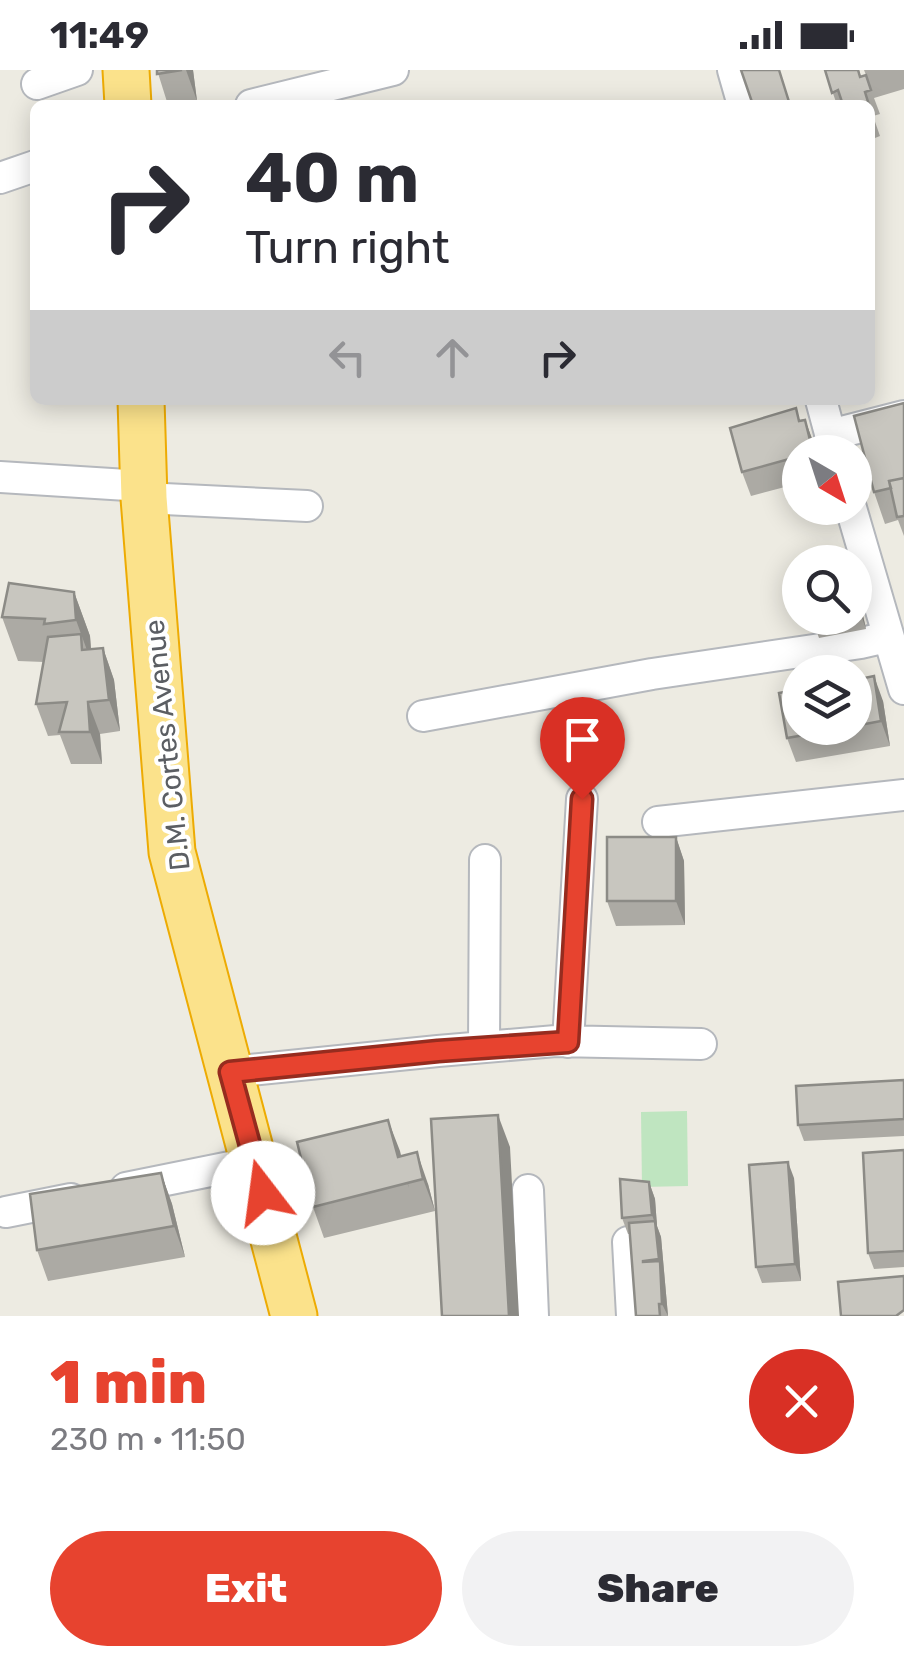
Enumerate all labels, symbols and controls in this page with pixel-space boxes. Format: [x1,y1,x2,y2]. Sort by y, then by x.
text: 11:49 [50,12,149,58]
text: 40 m [245,137,419,220]
icon: right [80,140,210,270]
text: Turn right [245,221,449,274]
icon: left [320,330,375,385]
icon: ahead [425,330,480,385]
icon: right [530,330,585,385]
north arrow [782,435,872,525]
map controls [782,435,872,745]
button: search [782,545,872,635]
street label: D.M. Cortes Avenue [137,618,197,872]
button: layers [782,655,872,745]
pin [540,697,625,800]
icon: arrive [555,712,610,767]
position arrow [211,1141,315,1245]
text: 1 min [50,1347,207,1418]
button: close [749,1349,854,1454]
text: 230 m · 11:50 [50,1420,246,1458]
button: Exit [50,1531,442,1646]
button: Share [462,1531,854,1646]

